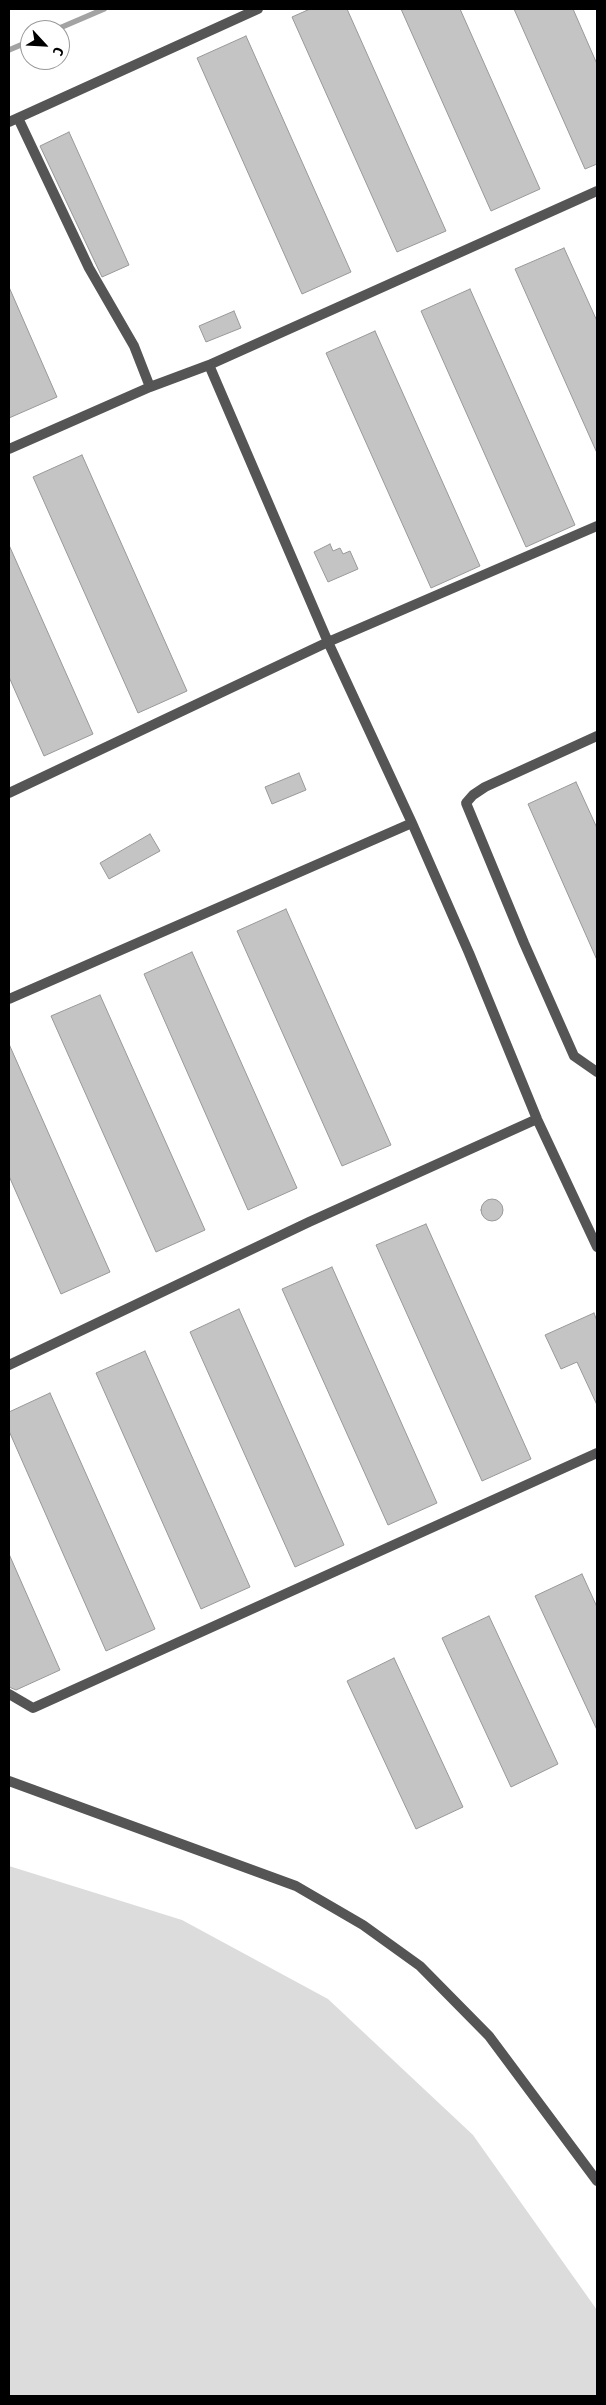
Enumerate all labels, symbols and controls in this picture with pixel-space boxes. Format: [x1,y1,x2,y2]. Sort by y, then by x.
north arrow [20,20,70,70]
text: С [49,44,67,58]

